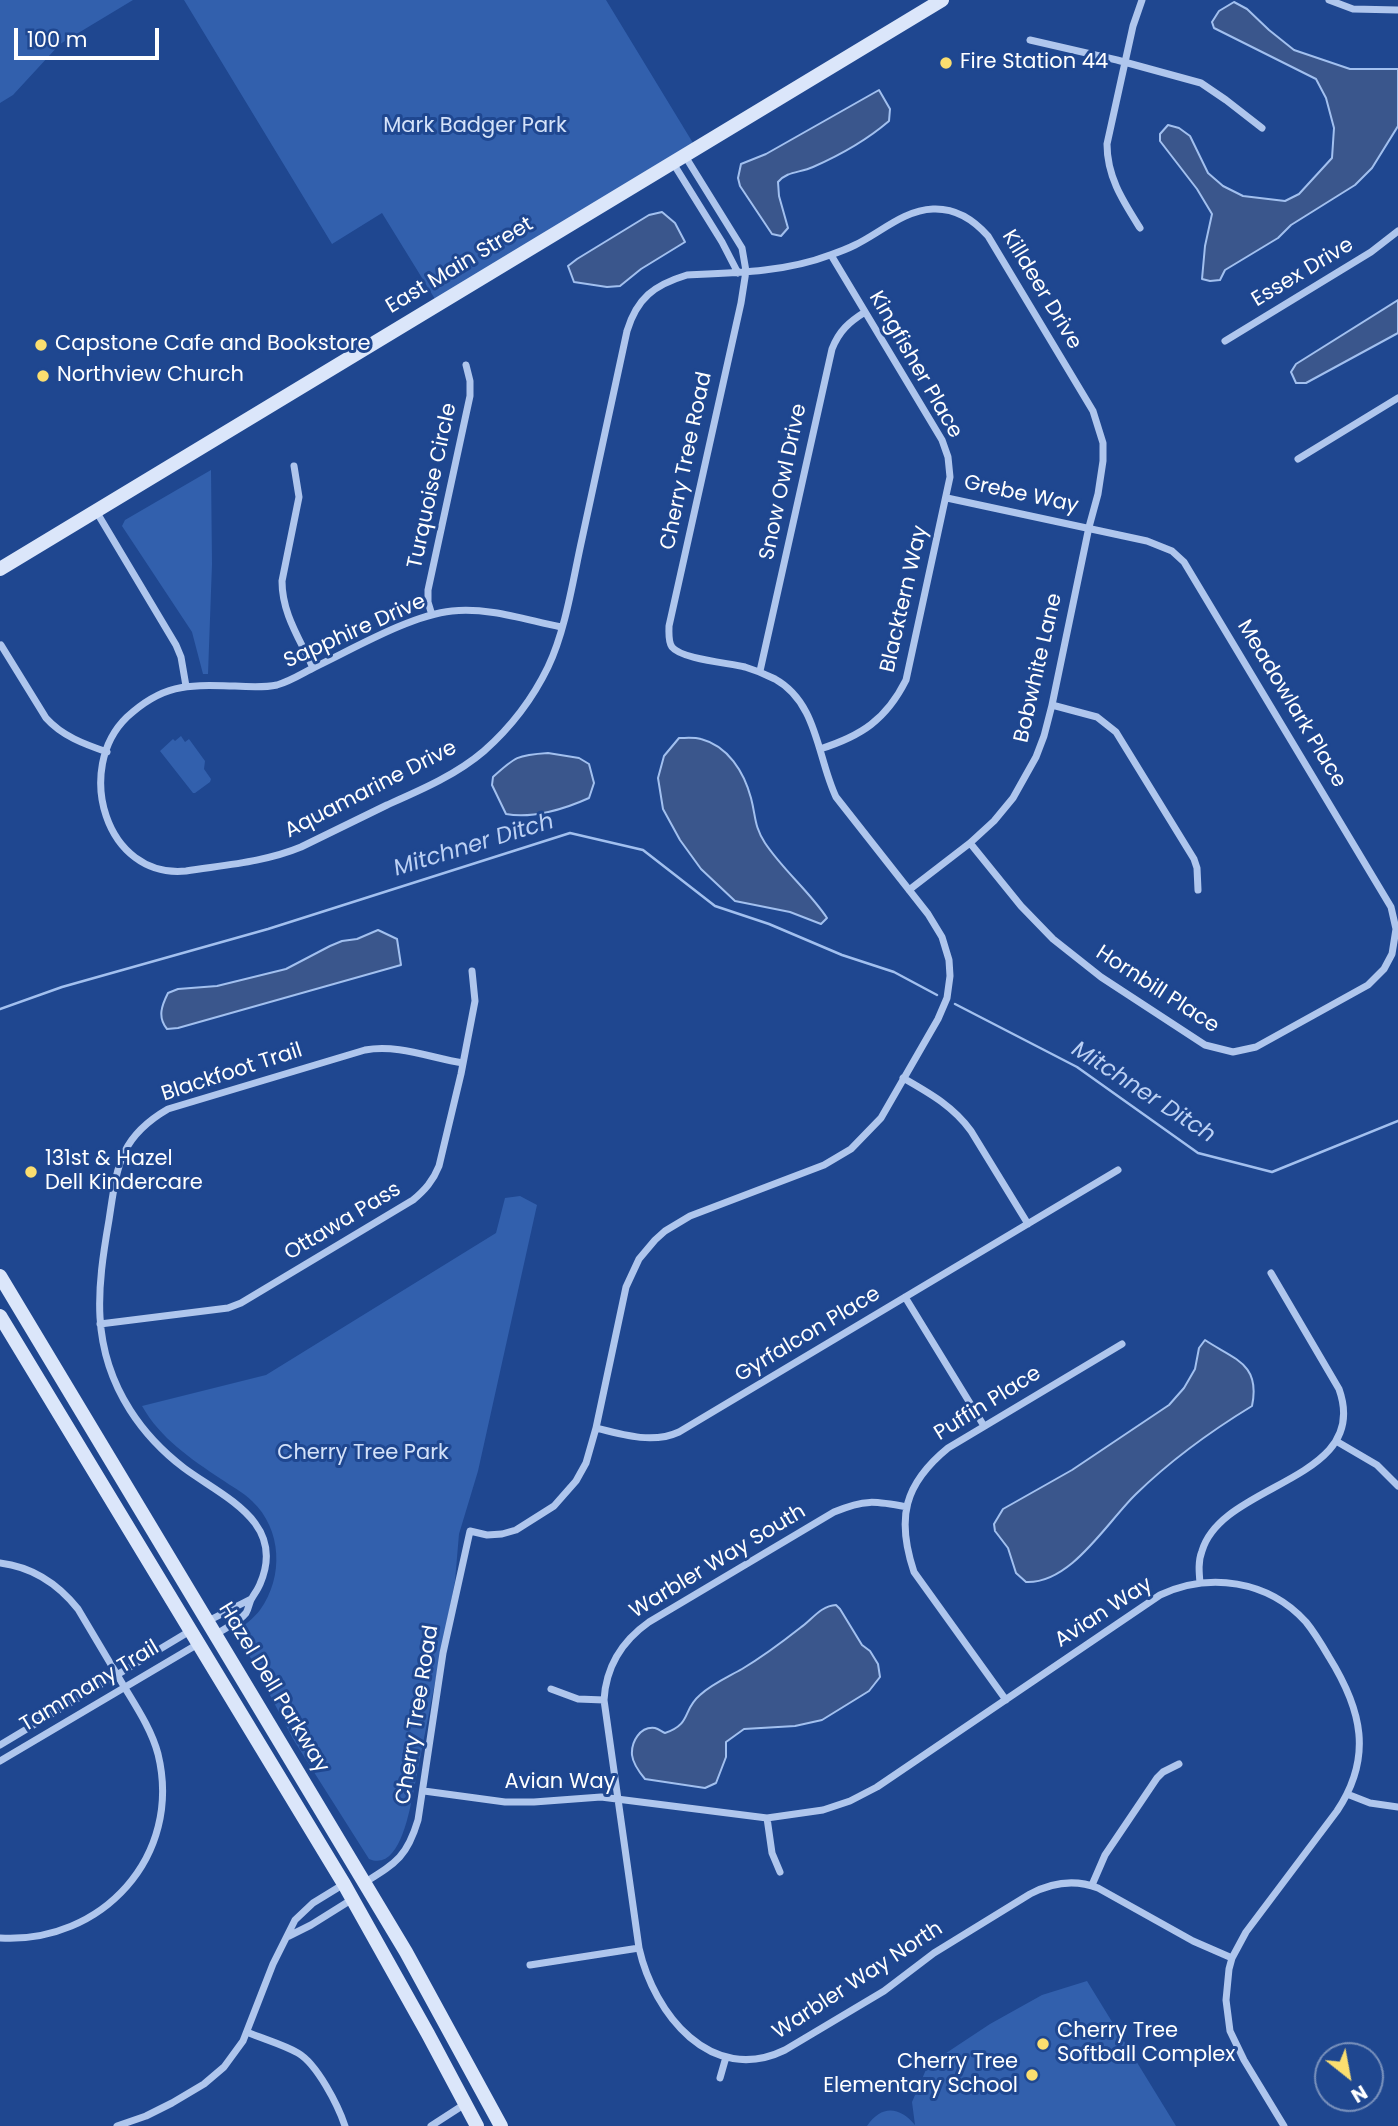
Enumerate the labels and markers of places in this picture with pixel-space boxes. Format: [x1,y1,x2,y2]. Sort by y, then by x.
place label: Fire Station 44 [960,50,1108,76]
marker: Fire Station 44 [938,55,954,71]
place label: Capstone Cafe and Bookstore [55,332,371,358]
marker: Capstone Cafe and Bookstore [33,337,49,353]
place label: Northview Church [57,363,244,389]
marker: Northview Church [35,368,51,384]
place label: 131st & Hazel Dell Kindercare [45,1147,203,1197]
marker: 131st & Hazel Dell Kindercare [23,1164,39,1180]
place label: Cherry Tree Softball Complex [1057,2019,1235,2069]
marker: Cherry Tree Softball Complex [1035,2036,1051,2052]
place label: Cherry Tree Elementary School [823,2050,1018,2100]
marker: Cherry Tree Elementary School [1024,2067,1040,2083]

